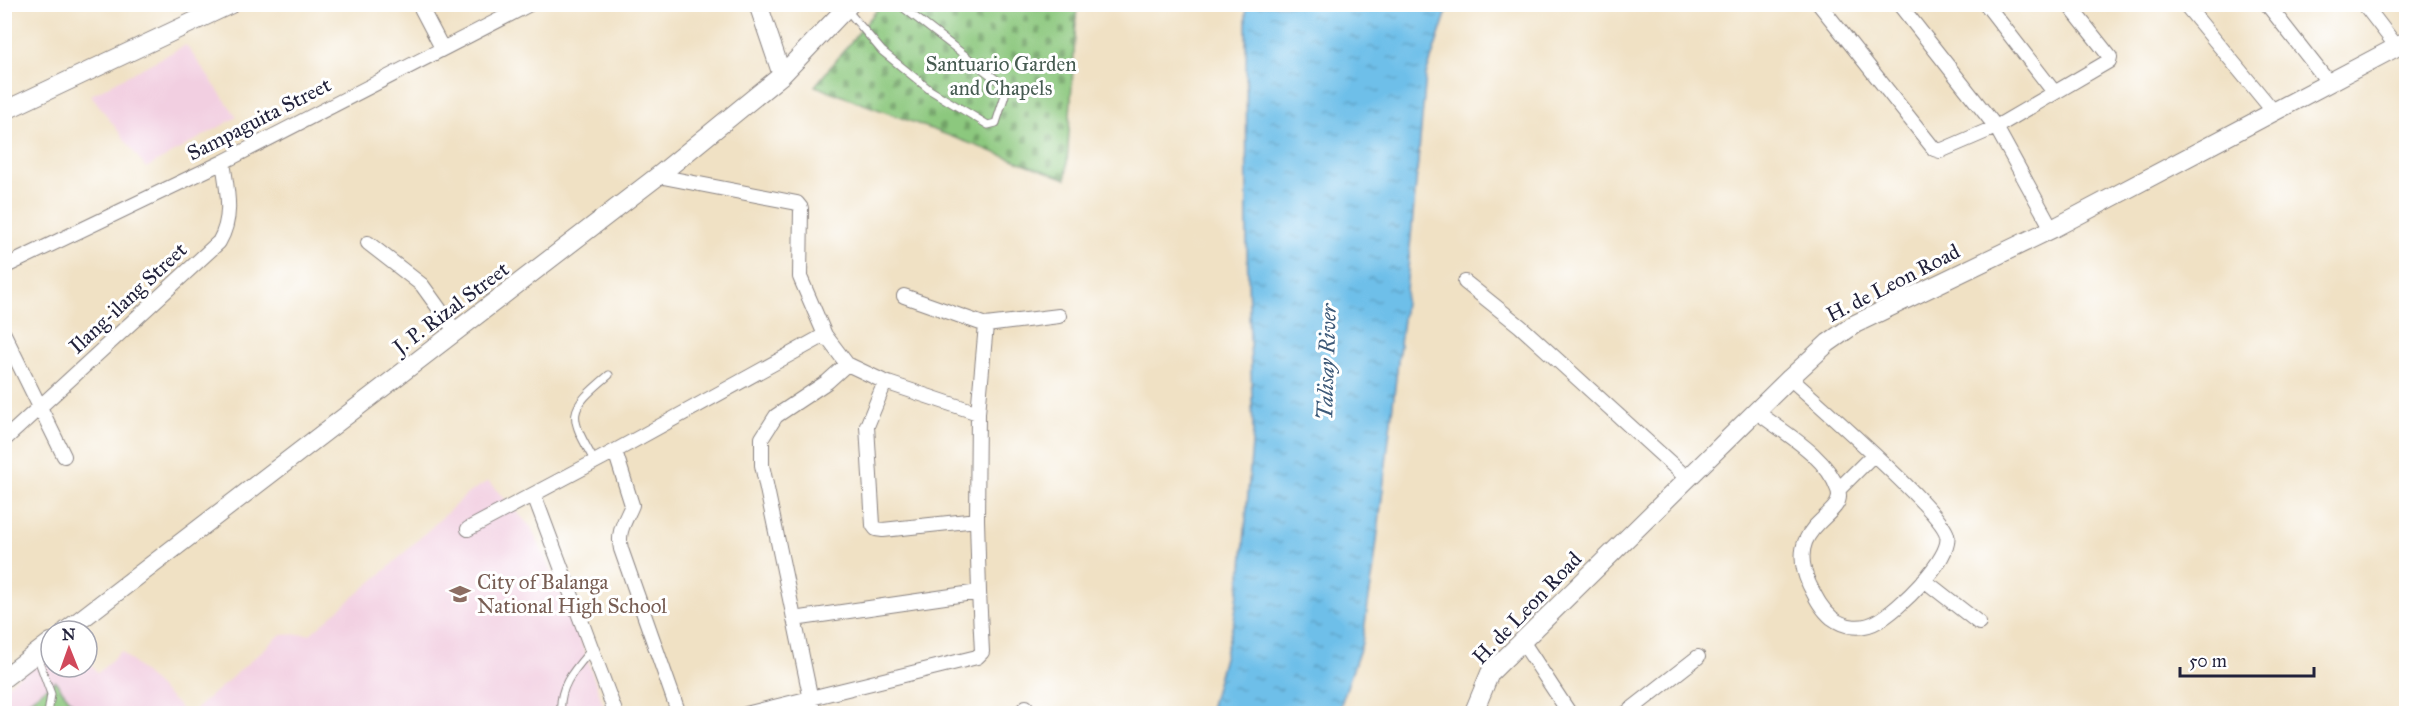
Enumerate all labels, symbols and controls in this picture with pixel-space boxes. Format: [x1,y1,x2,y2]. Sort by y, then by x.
park label: Santuario Garden and Chapels [925,51,1077,101]
street label: Sampaguita Street [183,71,336,166]
street label: Ilang-ilang Street [64,236,193,359]
street label: H. de Leon Road [1822,238,1965,328]
street label: J. P. Rizal Street [386,256,514,361]
water label: Talisay River [1311,301,1342,421]
street label: H. de Leon Road [1467,546,1588,670]
place label: City of Balanga National High School [477,569,667,619]
school or university icon: City of Balanga National High School [448,582,472,606]
north arrow [39,619,99,679]
text: N [62,625,76,644]
scale bar [2180,640,2314,678]
text: 50 m [2189,650,2227,672]

